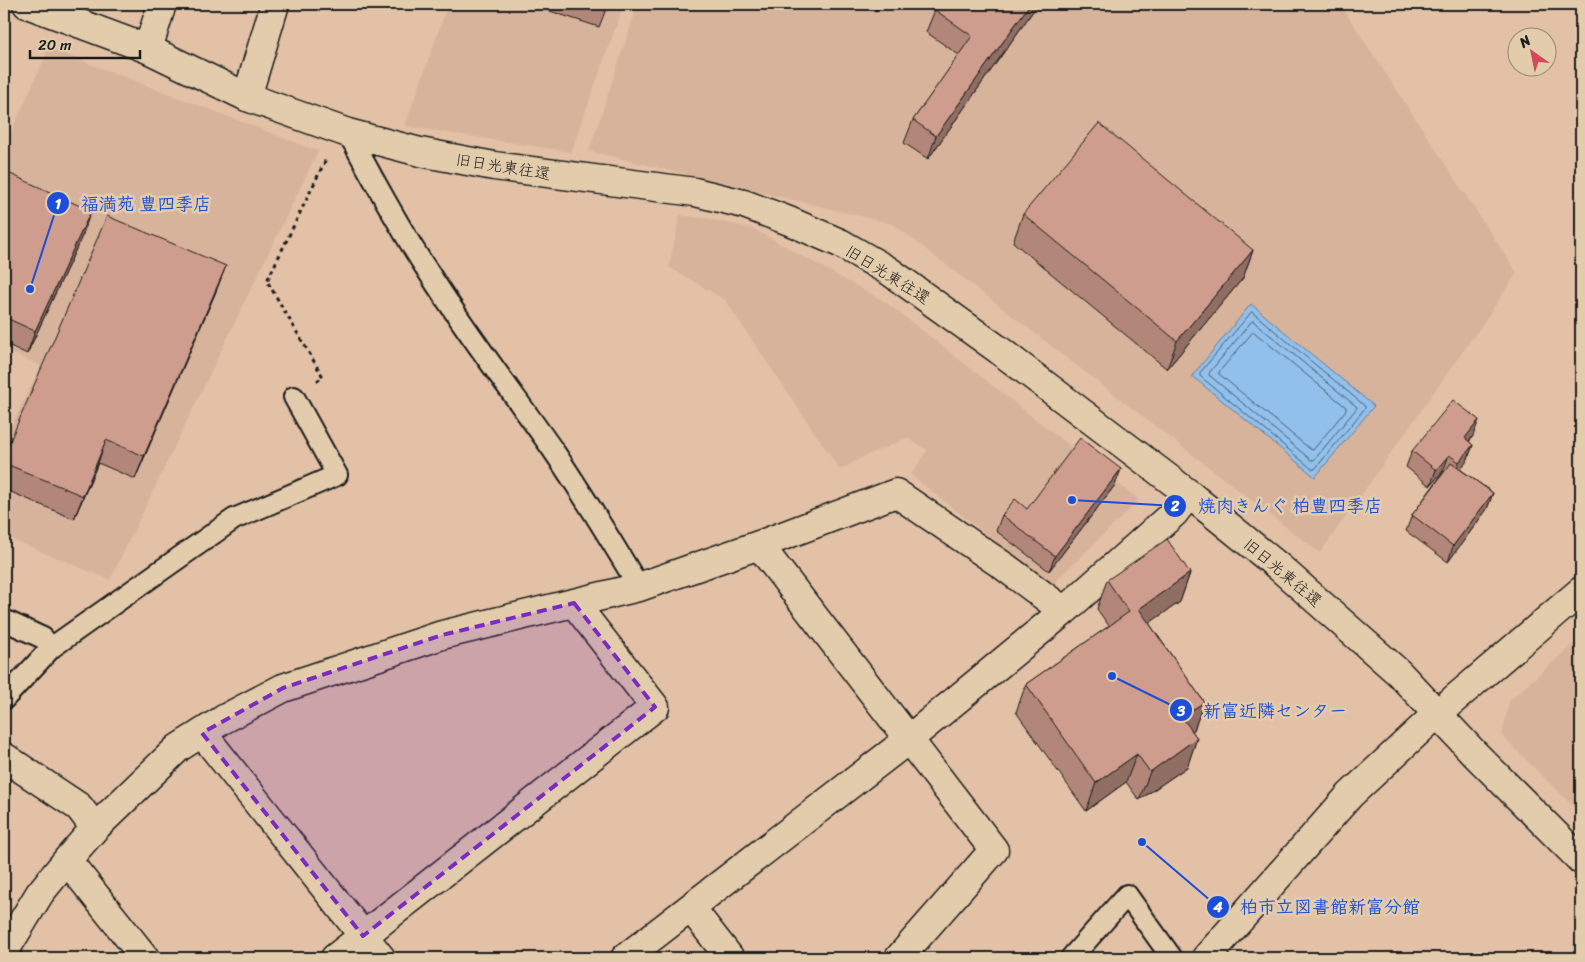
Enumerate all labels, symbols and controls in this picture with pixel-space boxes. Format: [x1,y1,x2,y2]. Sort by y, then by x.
scale bar [30,28,140,60]
north arrow [1508,28,1558,78]
text: N [1513,28,1536,55]
text: 20 m [38,32,72,58]
street label: 旧日光東往還 [453,145,553,188]
callout: 福満苑 豊四季店 [45,187,221,220]
text: 福満苑 豊四季店 [81,188,211,220]
text: 1 [55,191,62,217]
street label: 旧日光東往還 [839,237,936,312]
callout: 焼肉きんぐ 柏豊四季店 [1162,490,1392,523]
text: 焼肉きんぐ 柏豊四季店 [1198,490,1382,522]
text: 2 [1170,493,1180,519]
street label: 旧日光東往還 [1237,530,1329,614]
callout: 新富近隣センター [1168,694,1357,727]
text: 新富近隣センター [1203,695,1347,727]
text: 3 [1176,698,1186,724]
callout: 柏市立図書館新富分館 [1205,891,1430,924]
text: 柏市立図書館新富分館 [1240,891,1420,923]
text: 4 [1212,894,1223,920]

